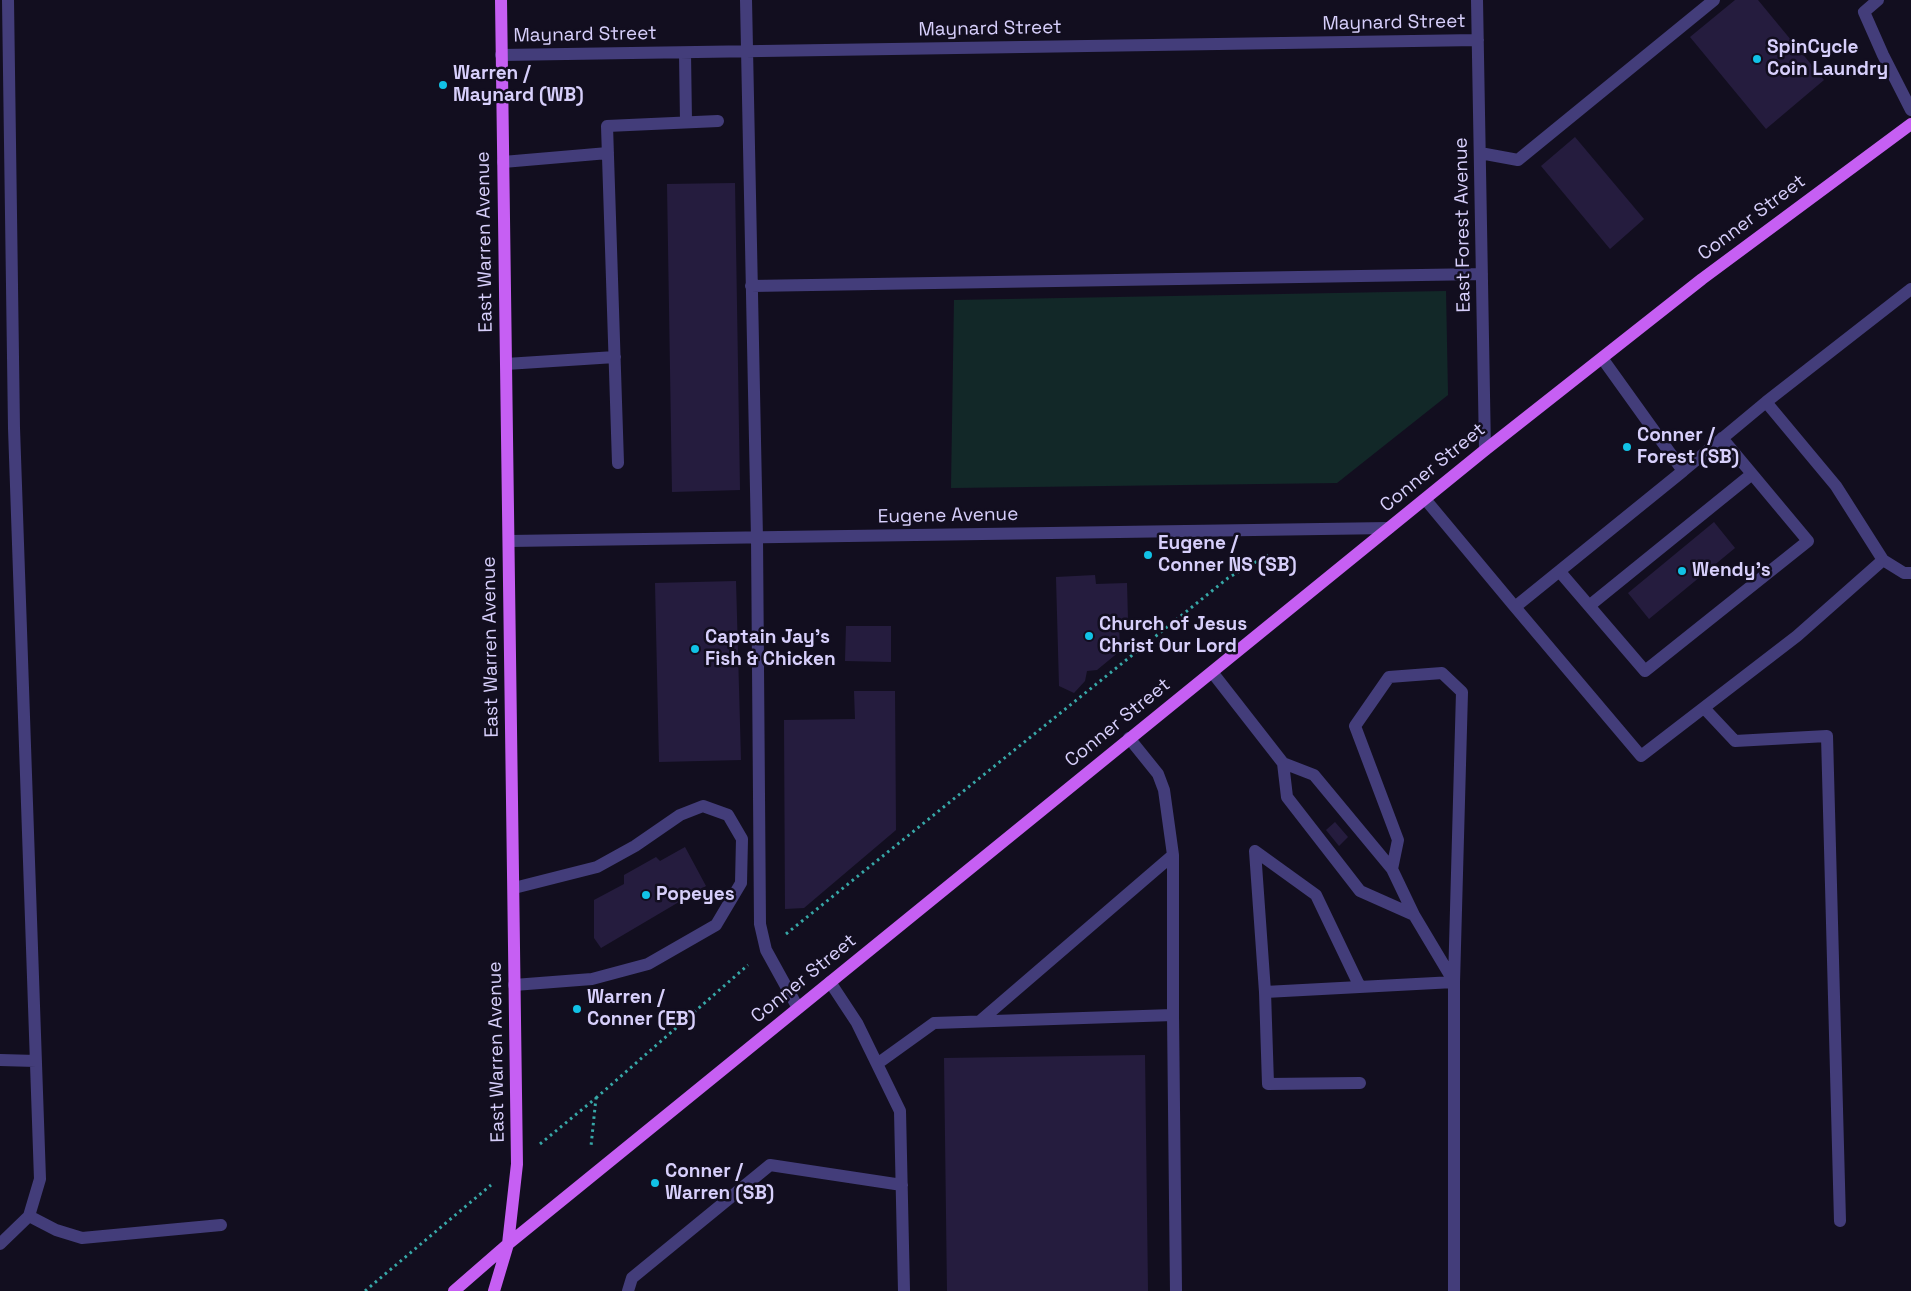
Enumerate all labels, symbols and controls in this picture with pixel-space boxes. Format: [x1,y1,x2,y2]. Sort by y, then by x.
street label: Maynard Street [1322,10,1466,36]
street label: Maynard Street [918,16,1062,42]
street label: Maynard Street [513,22,657,48]
place label: SpinCycle Coin Laundry [1767,37,1888,81]
marker: SpinCycle Coin Laundry [1751,53,1763,65]
place label: Warren / Maynard (WB) [453,63,584,107]
marker: Warren / Maynard (WB) [437,79,449,91]
street label: East Forest Avenue [1450,137,1476,313]
street label: East Warren Avenue [472,151,498,333]
street label: Conner Street [1694,170,1810,266]
street label: Conner Street [1376,419,1490,517]
place label: Conner / Forest (SB) [1637,425,1739,469]
marker: Conner / Forest (SB) [1621,441,1633,453]
street label: Eugene Avenue [877,503,1019,529]
place label: Eugene / Conner NS (SB) [1158,533,1297,577]
marker: Eugene / Conner NS (SB) [1142,549,1154,561]
street label: East Warren Avenue [478,556,504,738]
place label: Wendy's [1692,560,1771,582]
marker: Wendy's [1676,565,1688,577]
place label: Church of Jesus Christ Our Lord [1099,614,1247,658]
place label: Captain Jay's Fish & Chicken [705,627,836,671]
marker: Church of Jesus Christ Our Lord [1083,630,1095,642]
marker: Captain Jay's Fish & Chicken [689,643,701,655]
street label: Conner Street [1061,674,1175,772]
place label: Popeyes [656,884,735,906]
marker: Popeyes [640,889,652,901]
street label: Conner Street [747,930,861,1028]
street label: East Warren Avenue [484,961,510,1143]
place label: Warren / Conner (EB) [587,987,696,1031]
marker: Warren / Conner (EB) [571,1003,583,1015]
place label: Conner / Warren (SB) [665,1161,774,1205]
marker: Conner / Warren (SB) [649,1177,661,1189]

